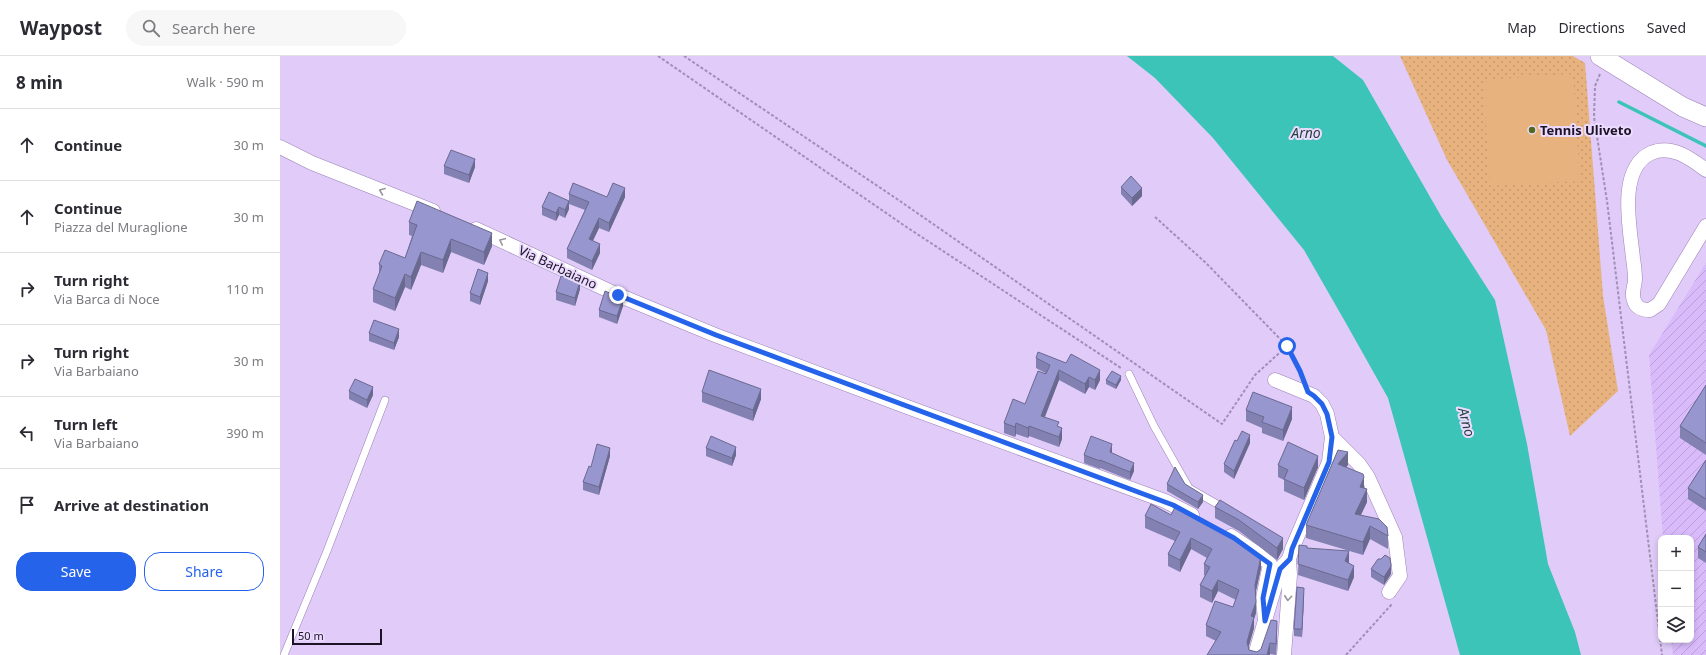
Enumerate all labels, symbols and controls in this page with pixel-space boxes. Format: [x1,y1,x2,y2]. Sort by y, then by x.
search box [126,10,406,46]
text: Waypost [20,15,102,41]
icon: search [140,17,162,39]
text: Search here [172,18,255,38]
text: Map [1507,18,1536,37]
text: Directions [1558,18,1625,37]
text: Saved [1647,18,1686,37]
text: 8 min [16,71,63,94]
text: Walk · 590 m [186,73,264,91]
place label: Tennis Uliveto [1540,121,1632,139]
water label: Arno [1290,123,1321,142]
marker: Tennis Uliveto [1527,125,1537,135]
icon: ahead [16,134,38,156]
text: Continue [54,135,122,155]
text: 30 m [234,136,264,154]
one-way arrow [378,188,386,196]
text: Continue [54,198,122,218]
icon: ahead [16,206,38,228]
text: 30 m [234,208,264,226]
text: Piazza del Muraglione [54,218,188,236]
one-way arrow [498,238,506,246]
street label: Via Barbaiano [516,241,600,293]
text: Turn right [54,270,129,290]
icon: right [16,278,38,300]
text: 110 m [226,280,264,298]
route end [609,286,627,304]
text: Via Barca di Noce [54,290,160,308]
route start [1278,337,1296,355]
text: Turn right [54,342,129,362]
icon: right [16,350,38,372]
text: 30 m [234,352,264,370]
text: Via Barbaiano [54,362,139,380]
water label: Arno [1454,404,1480,439]
text: Turn left [54,414,118,434]
icon: left [16,422,38,444]
text: 390 m [226,424,264,442]
text: Via Barbaiano [54,434,139,452]
icon: arrive [16,494,38,516]
text: Arrive at destination [54,495,209,515]
map controls [1658,535,1694,643]
button: + [1658,535,1694,571]
button: Save [16,552,136,591]
button: Share [144,552,264,591]
button: − [1658,571,1694,607]
one-way arrow [1284,595,1293,601]
button: layers [1658,607,1694,643]
scale bar [292,627,382,646]
text: 50 m [298,628,324,643]

